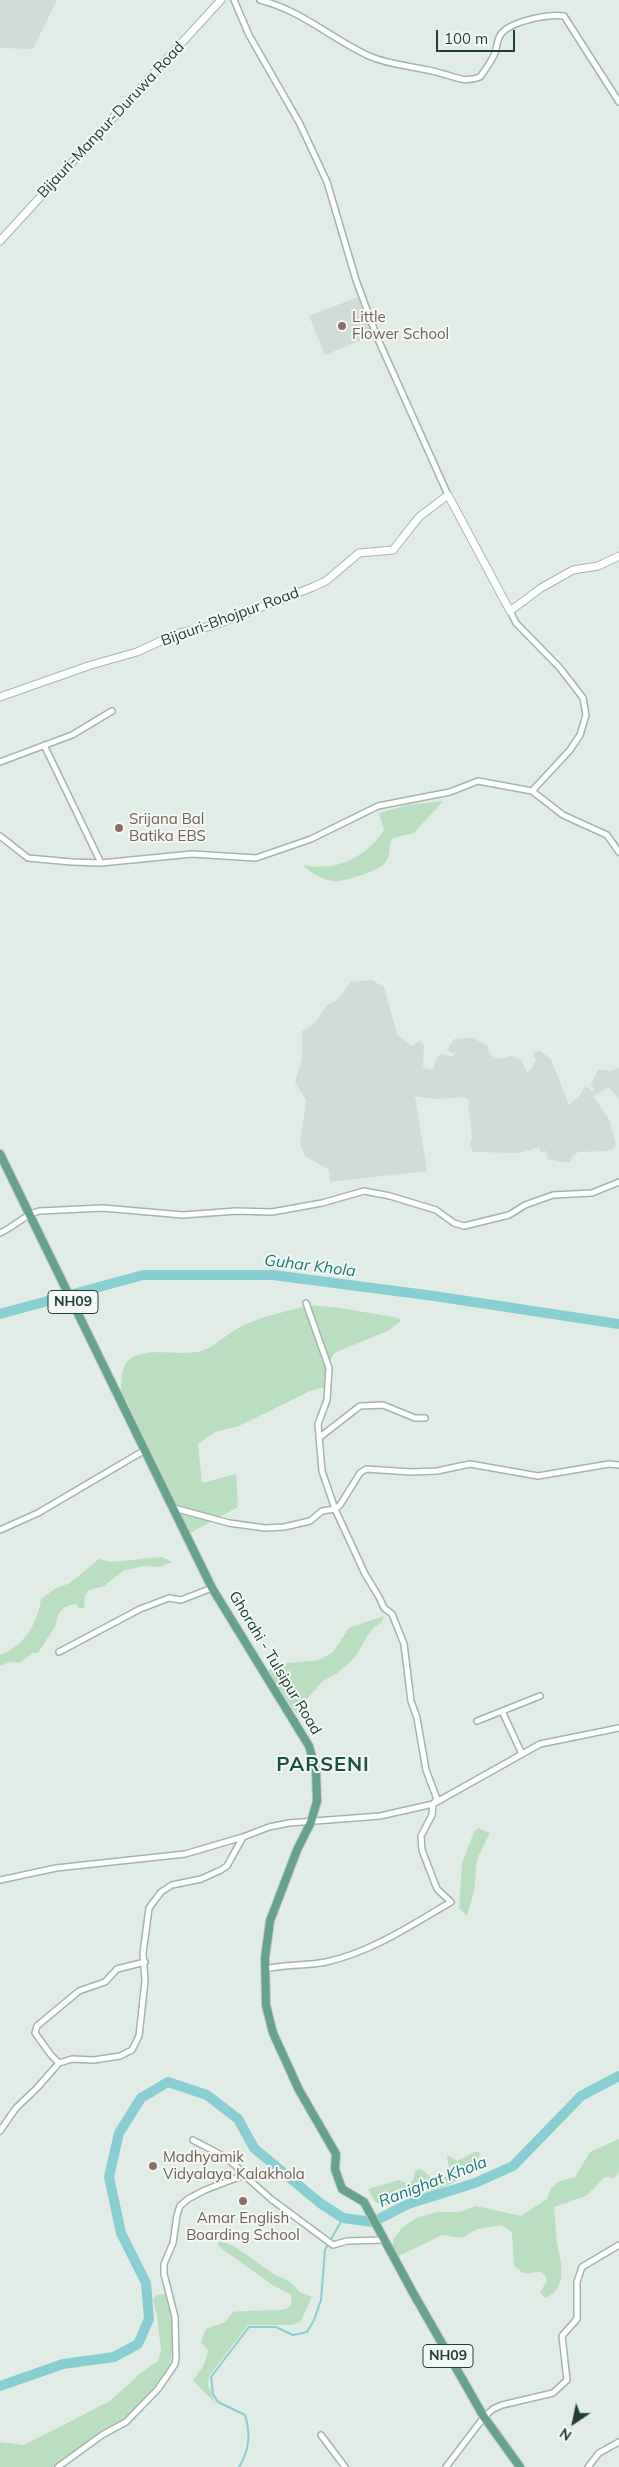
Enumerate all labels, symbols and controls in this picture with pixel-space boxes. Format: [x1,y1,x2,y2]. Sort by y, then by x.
scale bar [439,20,518,52]
text: 100 m [444,29,488,48]
street label: Bijauri-Manpur-Duruwa Road [34,38,188,202]
place label: Little Flower School [352,308,449,343]
marker: Little Flower School [336,320,348,332]
street label: Bijauri-Bhojpur Road [159,584,301,650]
place label: Srijana Bal Batika EBS [129,810,206,845]
marker: Srijana Bal Batika EBS [113,822,125,834]
water label: Guhar Khola [263,1251,357,1281]
road number: NH09 [48,1290,98,1314]
street label: Ghorahi - Tulsipur Road [225,1588,325,1738]
district label: PARSENI [275,1753,371,1777]
place label: Madhyamik Vidyalaya Kalakhola [163,2148,305,2183]
water label: Ranighat Khola [376,2153,490,2211]
marker: Madhyamik Vidyalaya Kalakhola [147,2160,159,2172]
marker: Amar English Boarding School [237,2195,249,2207]
place label: Amar English Boarding School [186,2209,300,2244]
road number: NH09 [423,2344,473,2368]
north arrow [549,2397,599,2447]
text: N [556,2424,575,2445]

